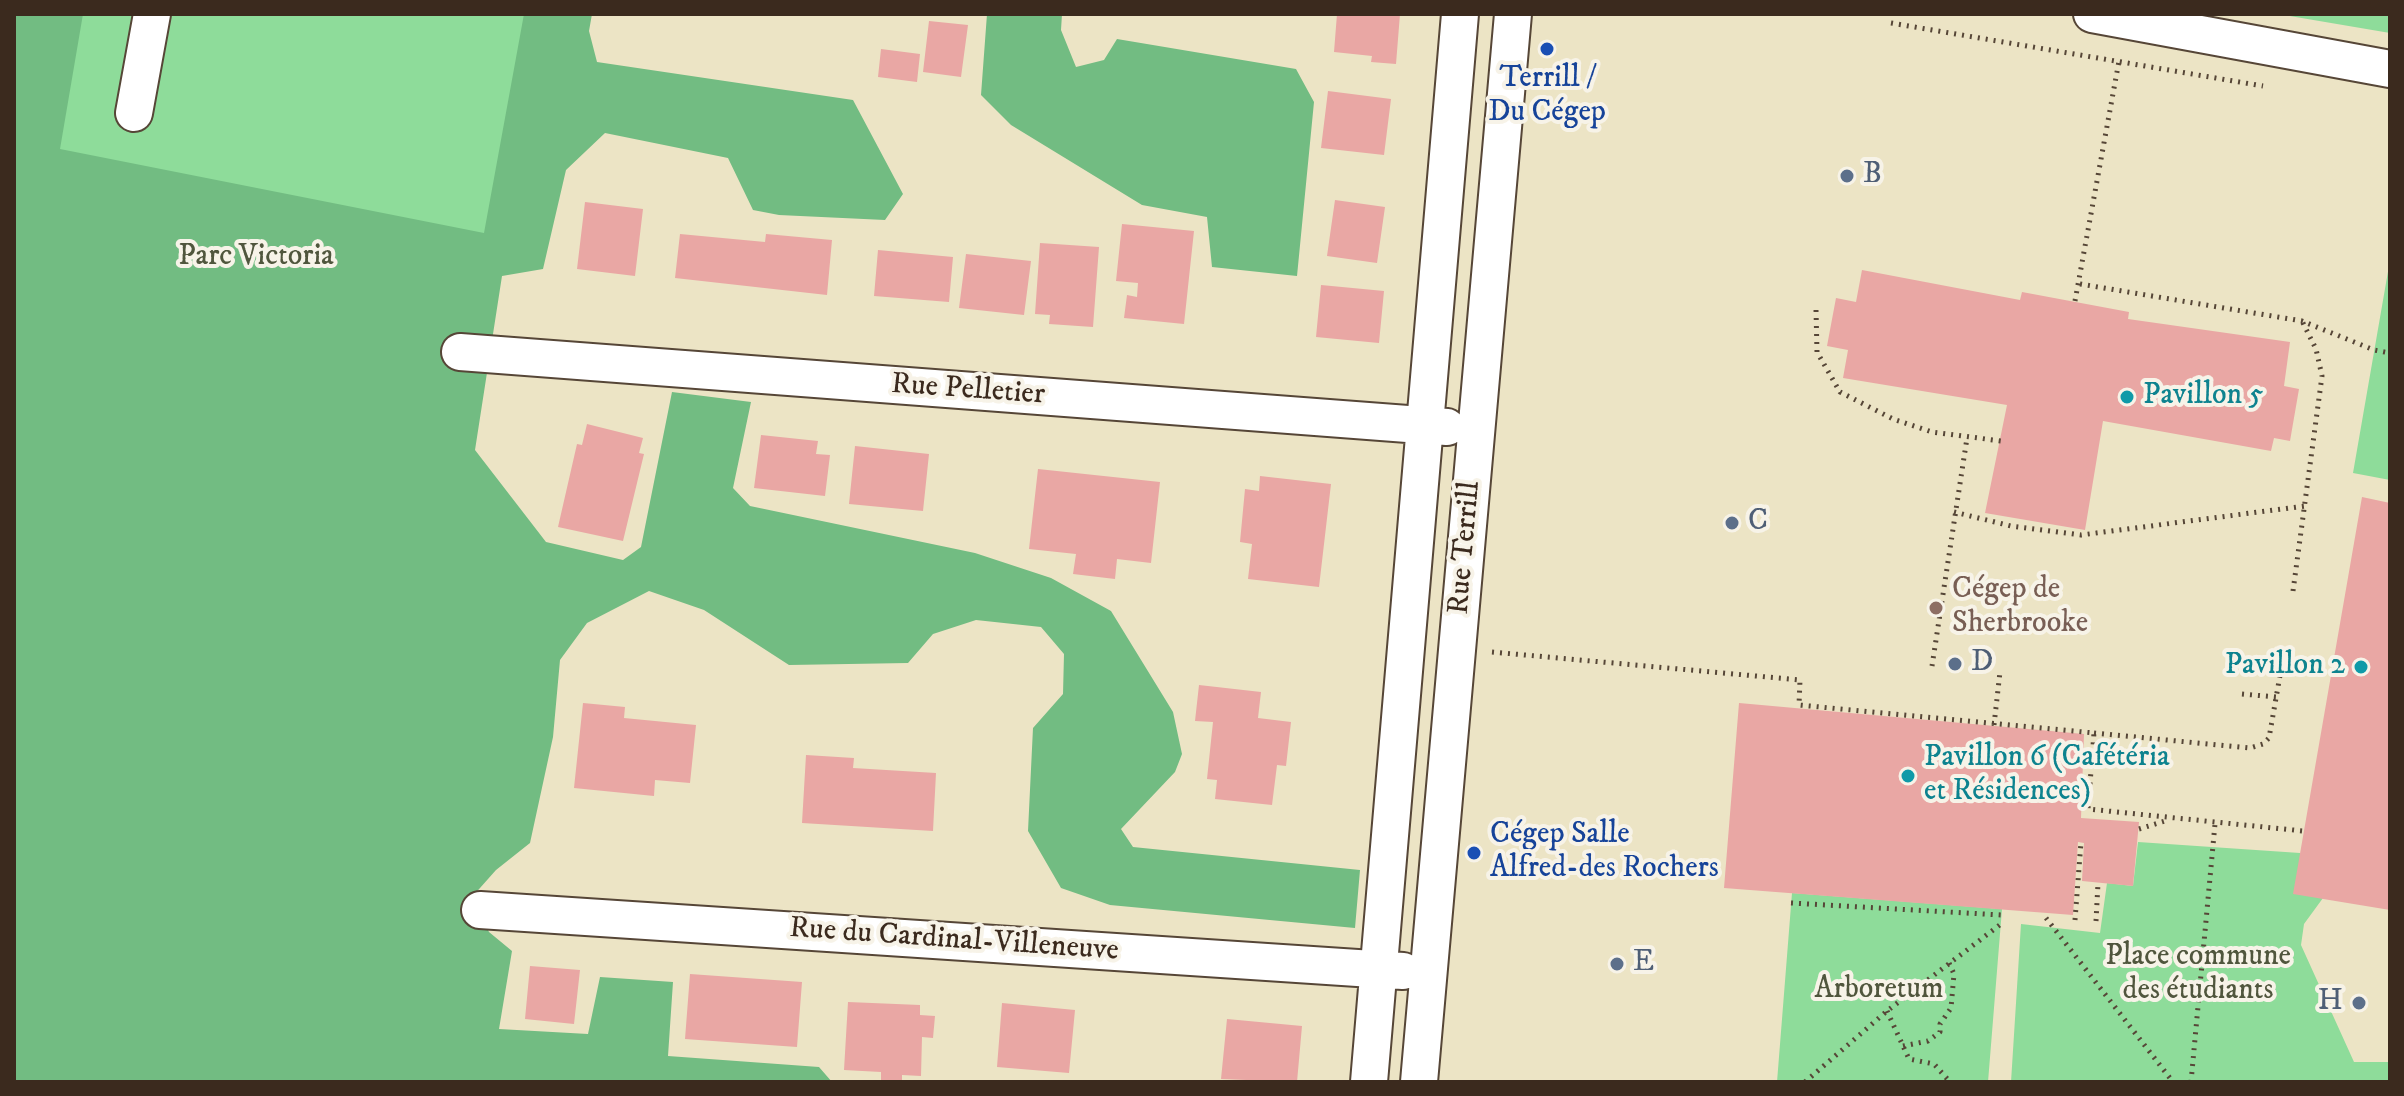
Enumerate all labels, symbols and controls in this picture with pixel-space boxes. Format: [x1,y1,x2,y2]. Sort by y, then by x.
marker: Terrill / Du Cégep [1538,40,1556,58]
place label: Terrill / Du Cégep [1488,62,1606,132]
place label: B [1863,158,1882,194]
marker: B [1838,167,1856,185]
park label: Parc Victoria [178,240,334,276]
street label: Rue Pelletier [890,368,1046,414]
place label: Pavillon 5 [2143,379,2264,415]
marker: Pavillon 5 [2118,388,2136,406]
street label: Rue Terrill [1442,480,1490,616]
place label: C [1748,505,1768,541]
marker: C [1723,514,1741,532]
place label: Cégep de Sherbrooke [1952,573,2088,644]
marker: Cégep de Sherbrooke [1927,599,1945,617]
place label: D [1971,646,1993,682]
place label: Pavillon 2 [2225,649,2345,685]
marker: D [1946,655,1964,673]
marker: Pavillon 2 [2352,658,2370,676]
place label: Pavillon 6 (Cafétéria et Résidences) [1924,741,2170,812]
marker: Pavillon 6 (Cafétéria et Résidences) [1899,767,1917,785]
place label: Cégep Salle Alfred-des Rochers [1490,818,1719,888]
marker: Cégep Salle Alfred-des Rochers [1465,844,1483,862]
street label: Rue du Cardinal-Villeneuve [788,912,1120,970]
park label: Place commune des étudiants [2105,940,2291,1010]
place label: E [1633,946,1654,982]
marker: E [1608,955,1626,973]
park label: Arboretum [1814,973,1944,1009]
place label: H [2318,985,2343,1021]
marker: H [2350,994,2368,1012]

